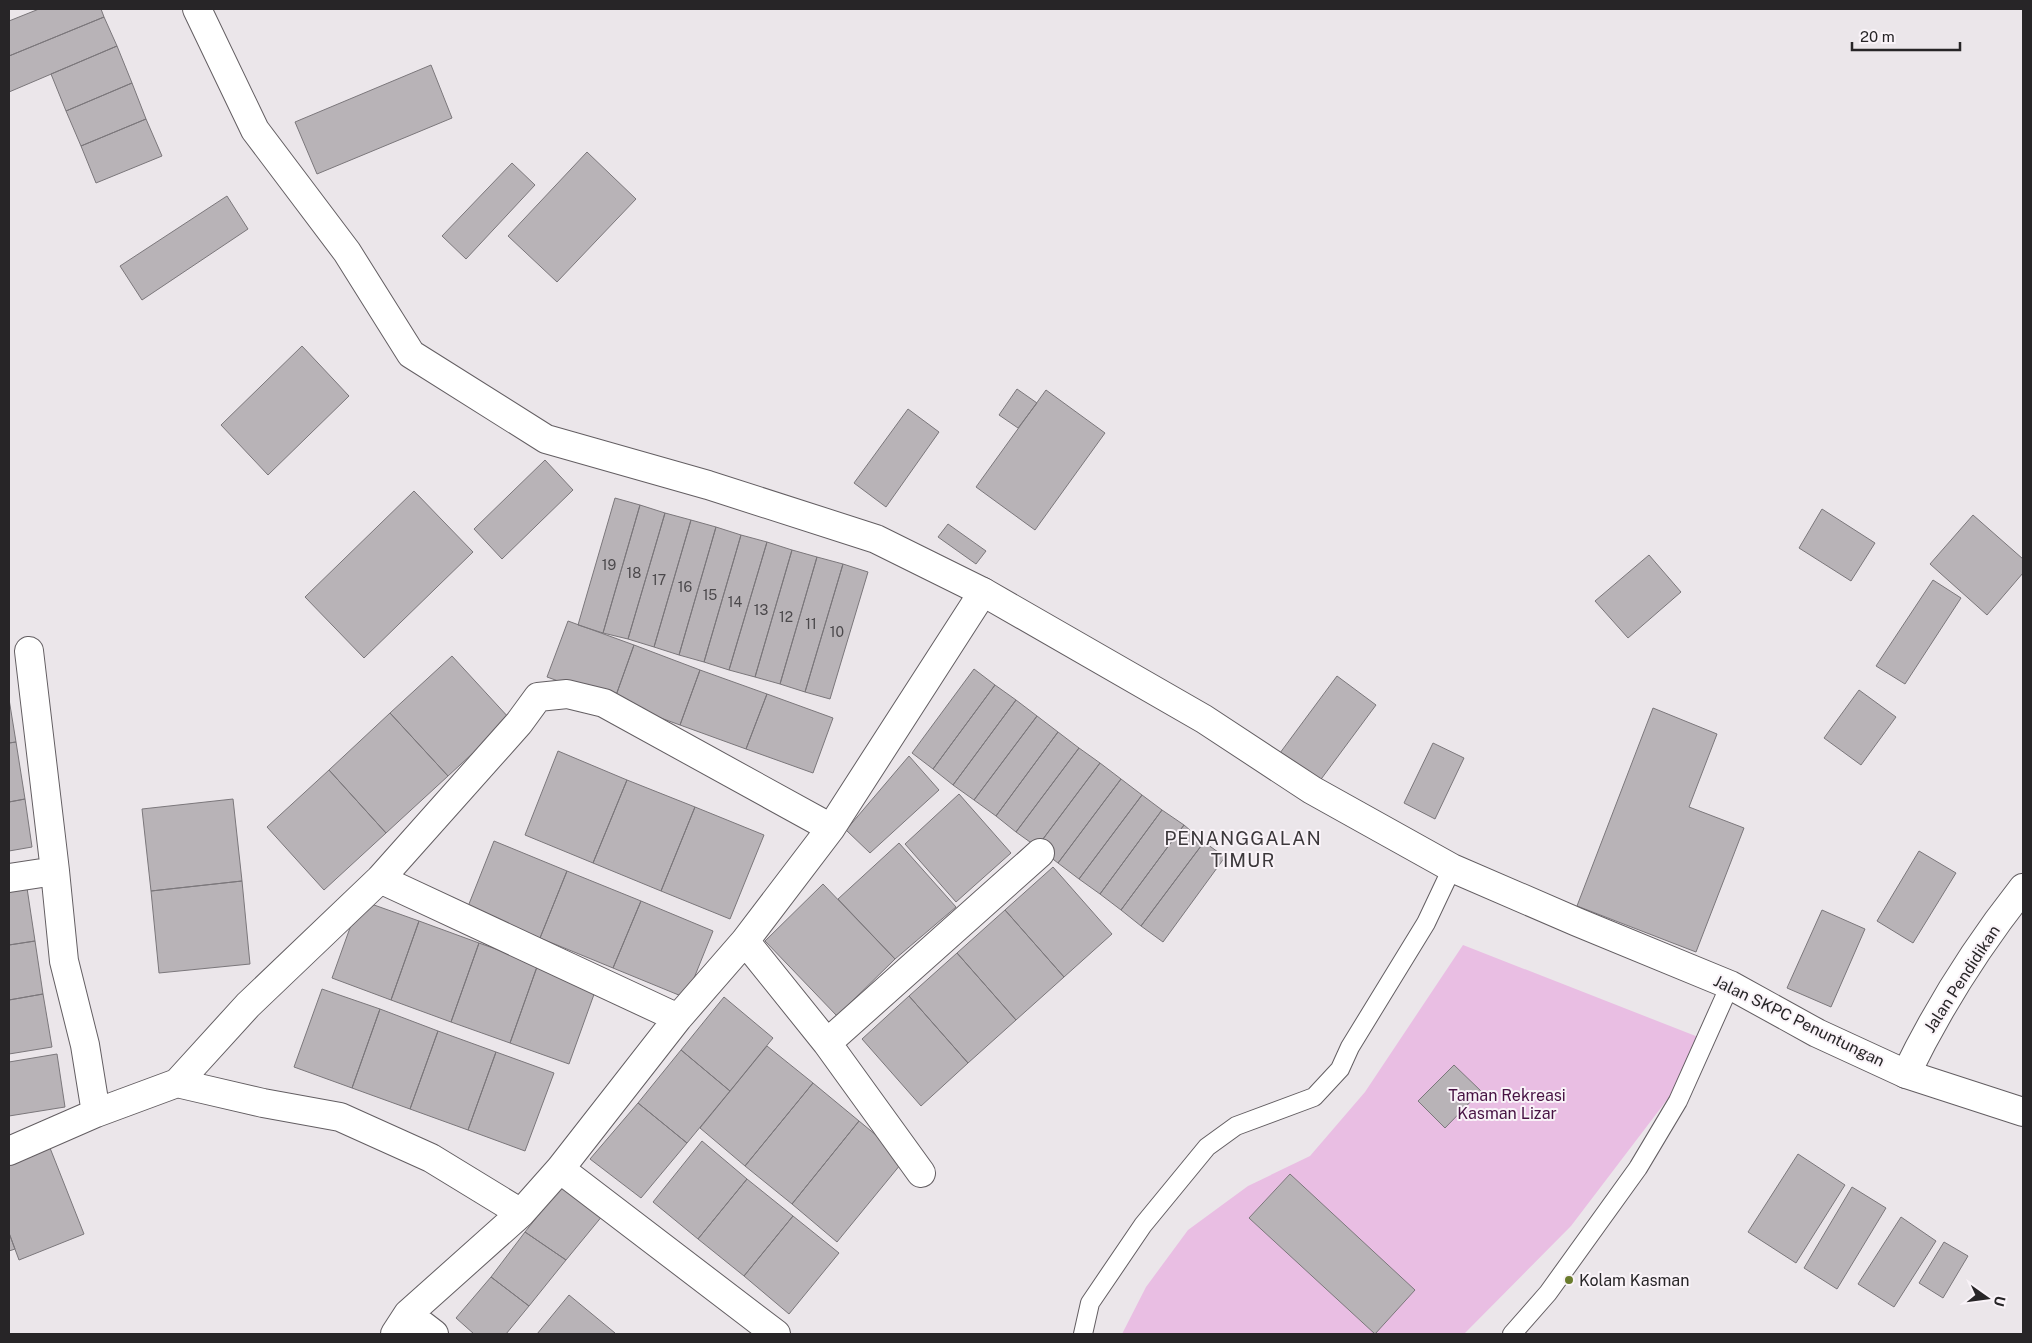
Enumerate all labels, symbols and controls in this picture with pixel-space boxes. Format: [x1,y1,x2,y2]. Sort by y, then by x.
scale bar [1852,20,1960,52]
text: 20 m [1860,28,1895,45]
house number: 19 [602,557,616,573]
house number: 18 [627,565,641,581]
house number: 17 [652,572,666,588]
house number: 16 [678,579,692,595]
house number: 15 [703,587,717,603]
house number: 14 [728,594,742,610]
house number: 13 [754,602,768,618]
house number: 12 [779,609,793,625]
house number: 11 [805,616,817,632]
house number: 10 [830,624,844,640]
district label: PENANGGALAN TIMUR [1164,827,1322,871]
street label: Jalan Pendidikan [1920,922,2004,1036]
street label: Jalan SKPC Penuntungan [1710,971,1888,1071]
park label: Taman Rekreasi Kasman Lizar [1448,1086,1566,1123]
place label: Kolam Kasman [1579,1271,1689,1290]
north arrow [1962,1273,2012,1323]
marker: Kolam Kasman [1563,1274,1575,1286]
text: U [1991,1294,2009,1308]

